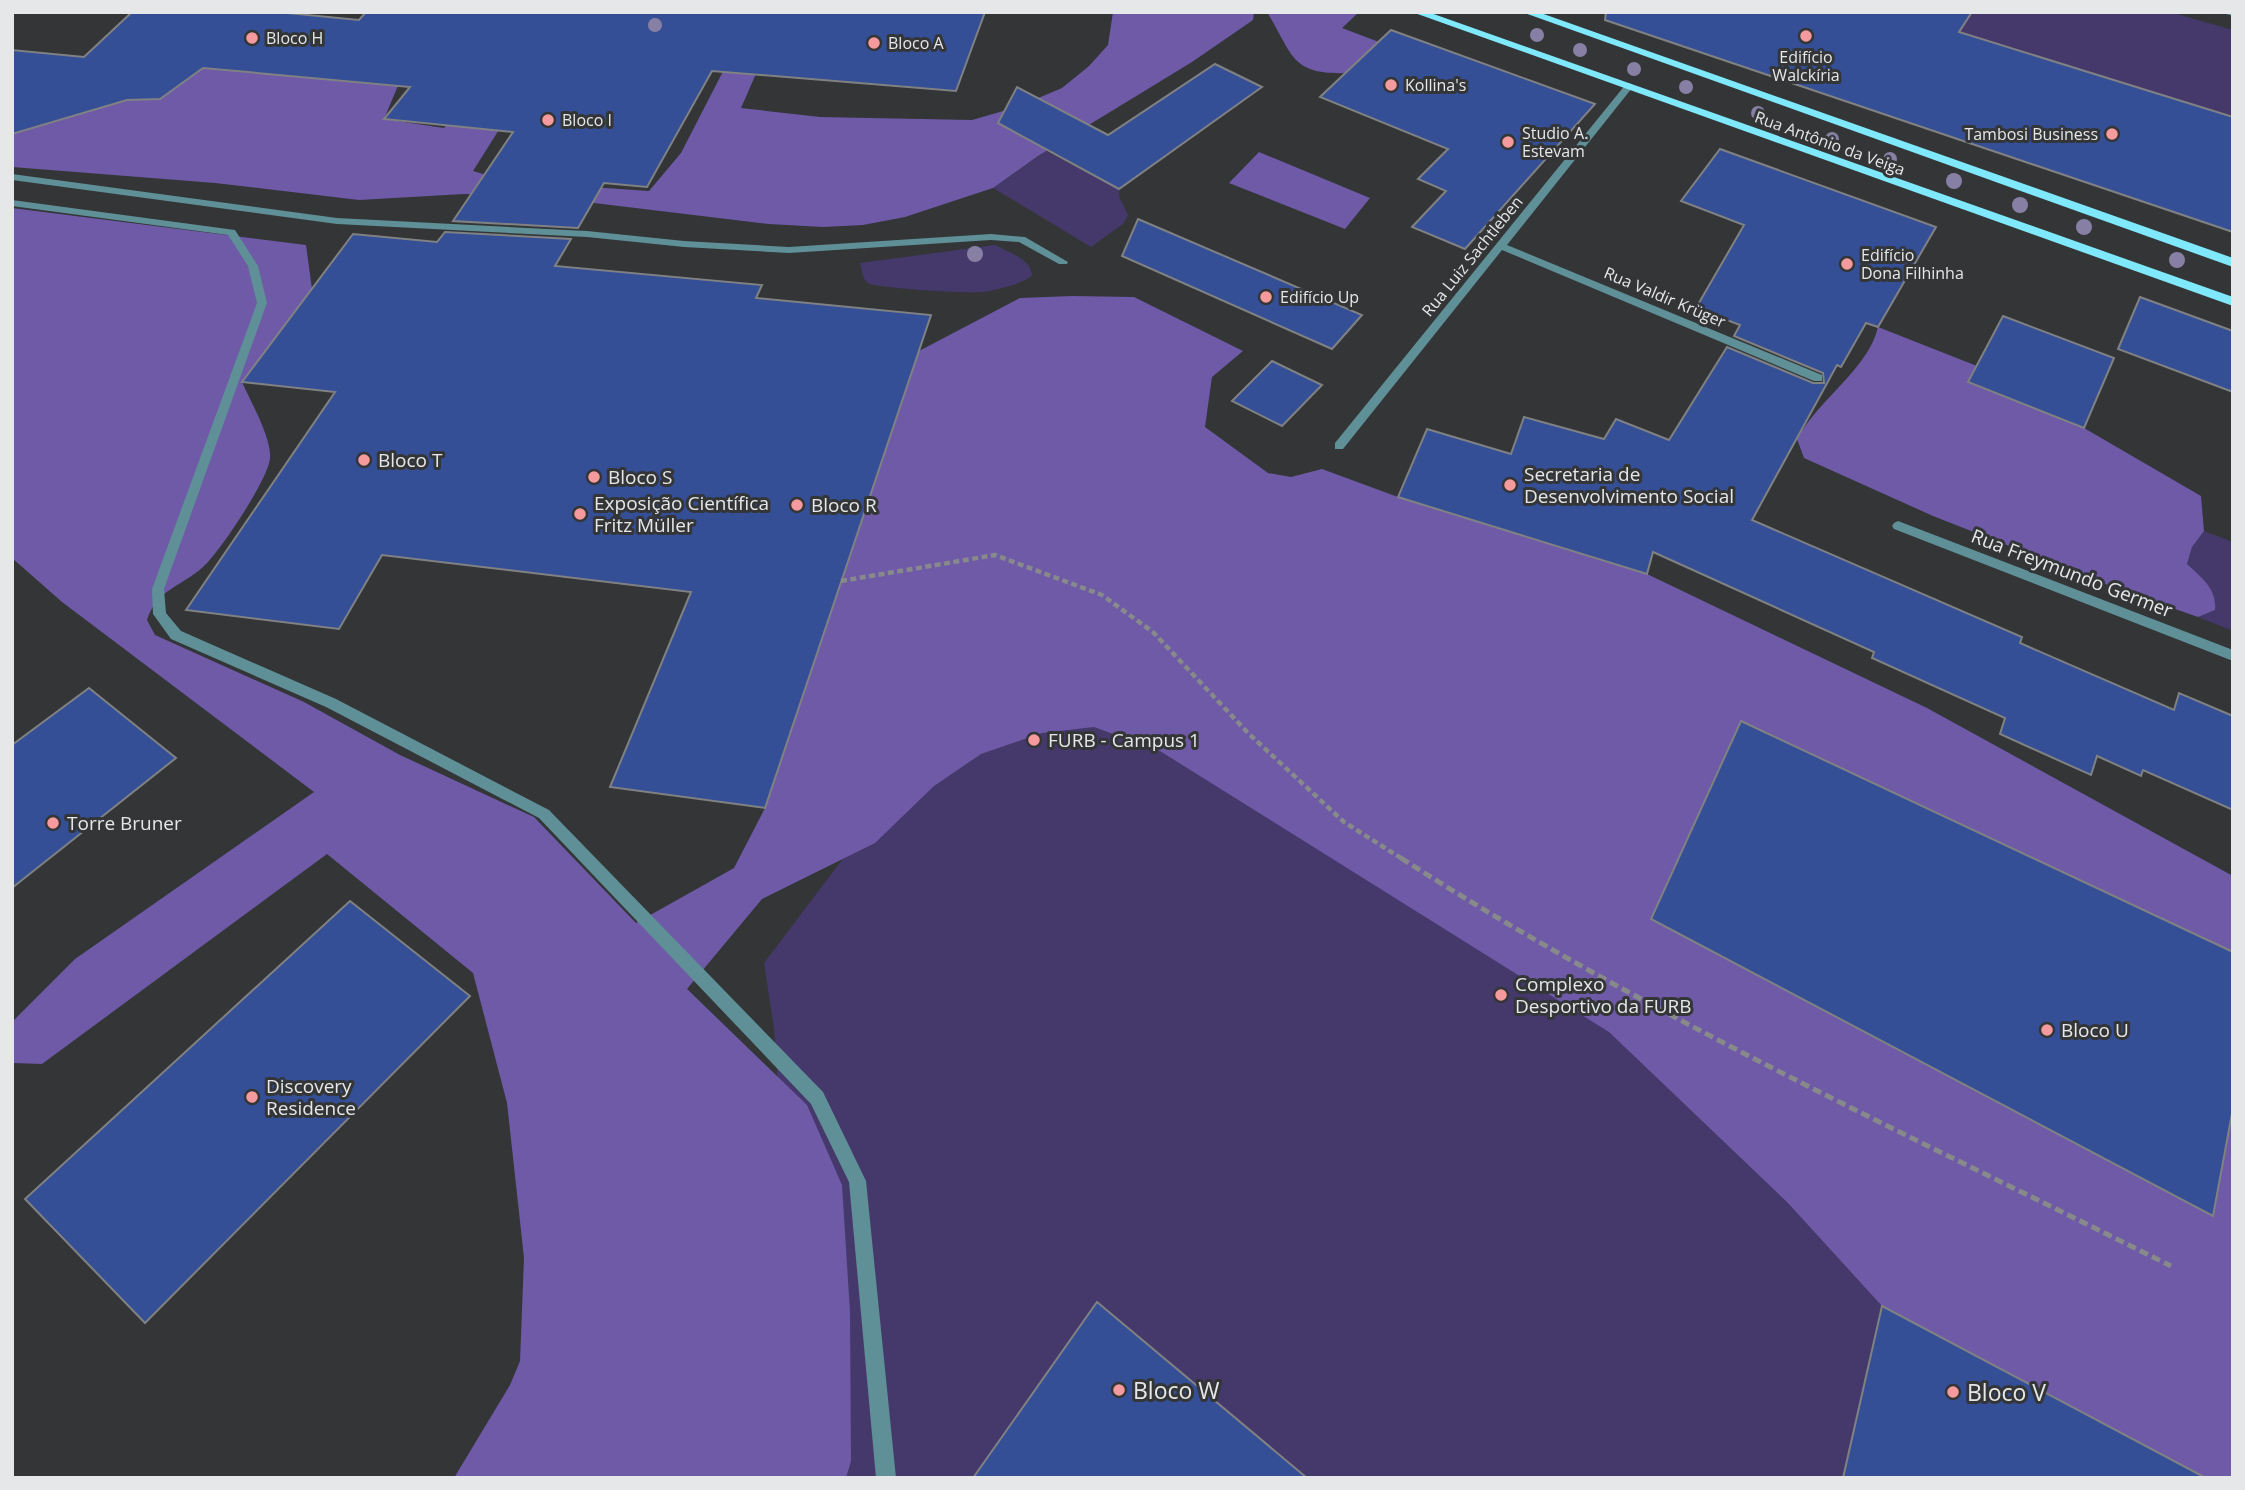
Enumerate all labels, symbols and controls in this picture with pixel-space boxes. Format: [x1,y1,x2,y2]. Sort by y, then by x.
place label: Bloco H [266,27,323,49]
marker: Edifício Walckíria [1798,28,1814,44]
marker: Bloco H [244,30,260,46]
place label: Bloco A [888,32,944,54]
marker: Bloco A [866,35,882,51]
place label: Edifício Walckíria [1772,46,1840,86]
place label: Kollina's [1405,74,1466,96]
marker: Kollina's [1383,77,1399,93]
street label: Rua Antônio da Veiga [1752,106,1908,180]
place label: Bloco I [562,109,612,131]
marker: Bloco I [540,112,556,128]
place label: Studio A. Estevam [1522,122,1588,162]
place label: Tambosi Business [1964,123,2098,145]
marker: Tambosi Business [2104,126,2120,142]
marker: Studio A. Estevam [1500,134,1516,150]
street label: Rua Luiz Sachtleben [1417,191,1527,321]
place label: Edifício Dona Filhinha [1861,244,1964,284]
marker: Edifício Dona Filhinha [1839,256,1855,272]
street label: Rua Valdir Krüger [1601,261,1730,333]
place label: Edifício Up [1280,286,1359,308]
marker: Edifício Up [1258,289,1274,305]
place label: Bloco T [378,447,443,473]
marker: Bloco T [356,452,372,468]
place label: Secretaria de Desenvolvimento Social [1524,461,1734,509]
place label: Bloco S [608,464,672,490]
marker: Bloco S [586,469,602,485]
marker: Secretaria de Desenvolvimento Social [1502,477,1518,493]
place label: Exposição Científica Fritz Müller [594,490,769,538]
place label: Bloco R [811,492,877,518]
marker: Bloco R [789,497,805,513]
marker: Exposição Científica Fritz Müller [572,506,588,522]
street label: Rua Freymundo Germer [1968,523,2177,624]
place label: FURB - Campus 1 [1048,727,1200,753]
marker: FURB - Campus 1 [1026,732,1042,748]
place label: Torre Bruner [67,810,182,836]
marker: Torre Bruner [45,815,61,831]
place label: Complexo Desportivo da FURB [1515,971,1692,1019]
marker: Complexo Desportivo da FURB [1493,987,1509,1003]
place label: Bloco U [2061,1017,2129,1043]
marker: Bloco U [2039,1022,2055,1038]
place label: Discovery Residence [266,1073,356,1121]
marker: Discovery Residence [244,1089,260,1105]
place label: Bloco W [1133,1374,1220,1406]
place label: Bloco V [1967,1376,2046,1408]
marker: Bloco W [1111,1382,1127,1398]
marker: Bloco V [1945,1384,1961,1400]

